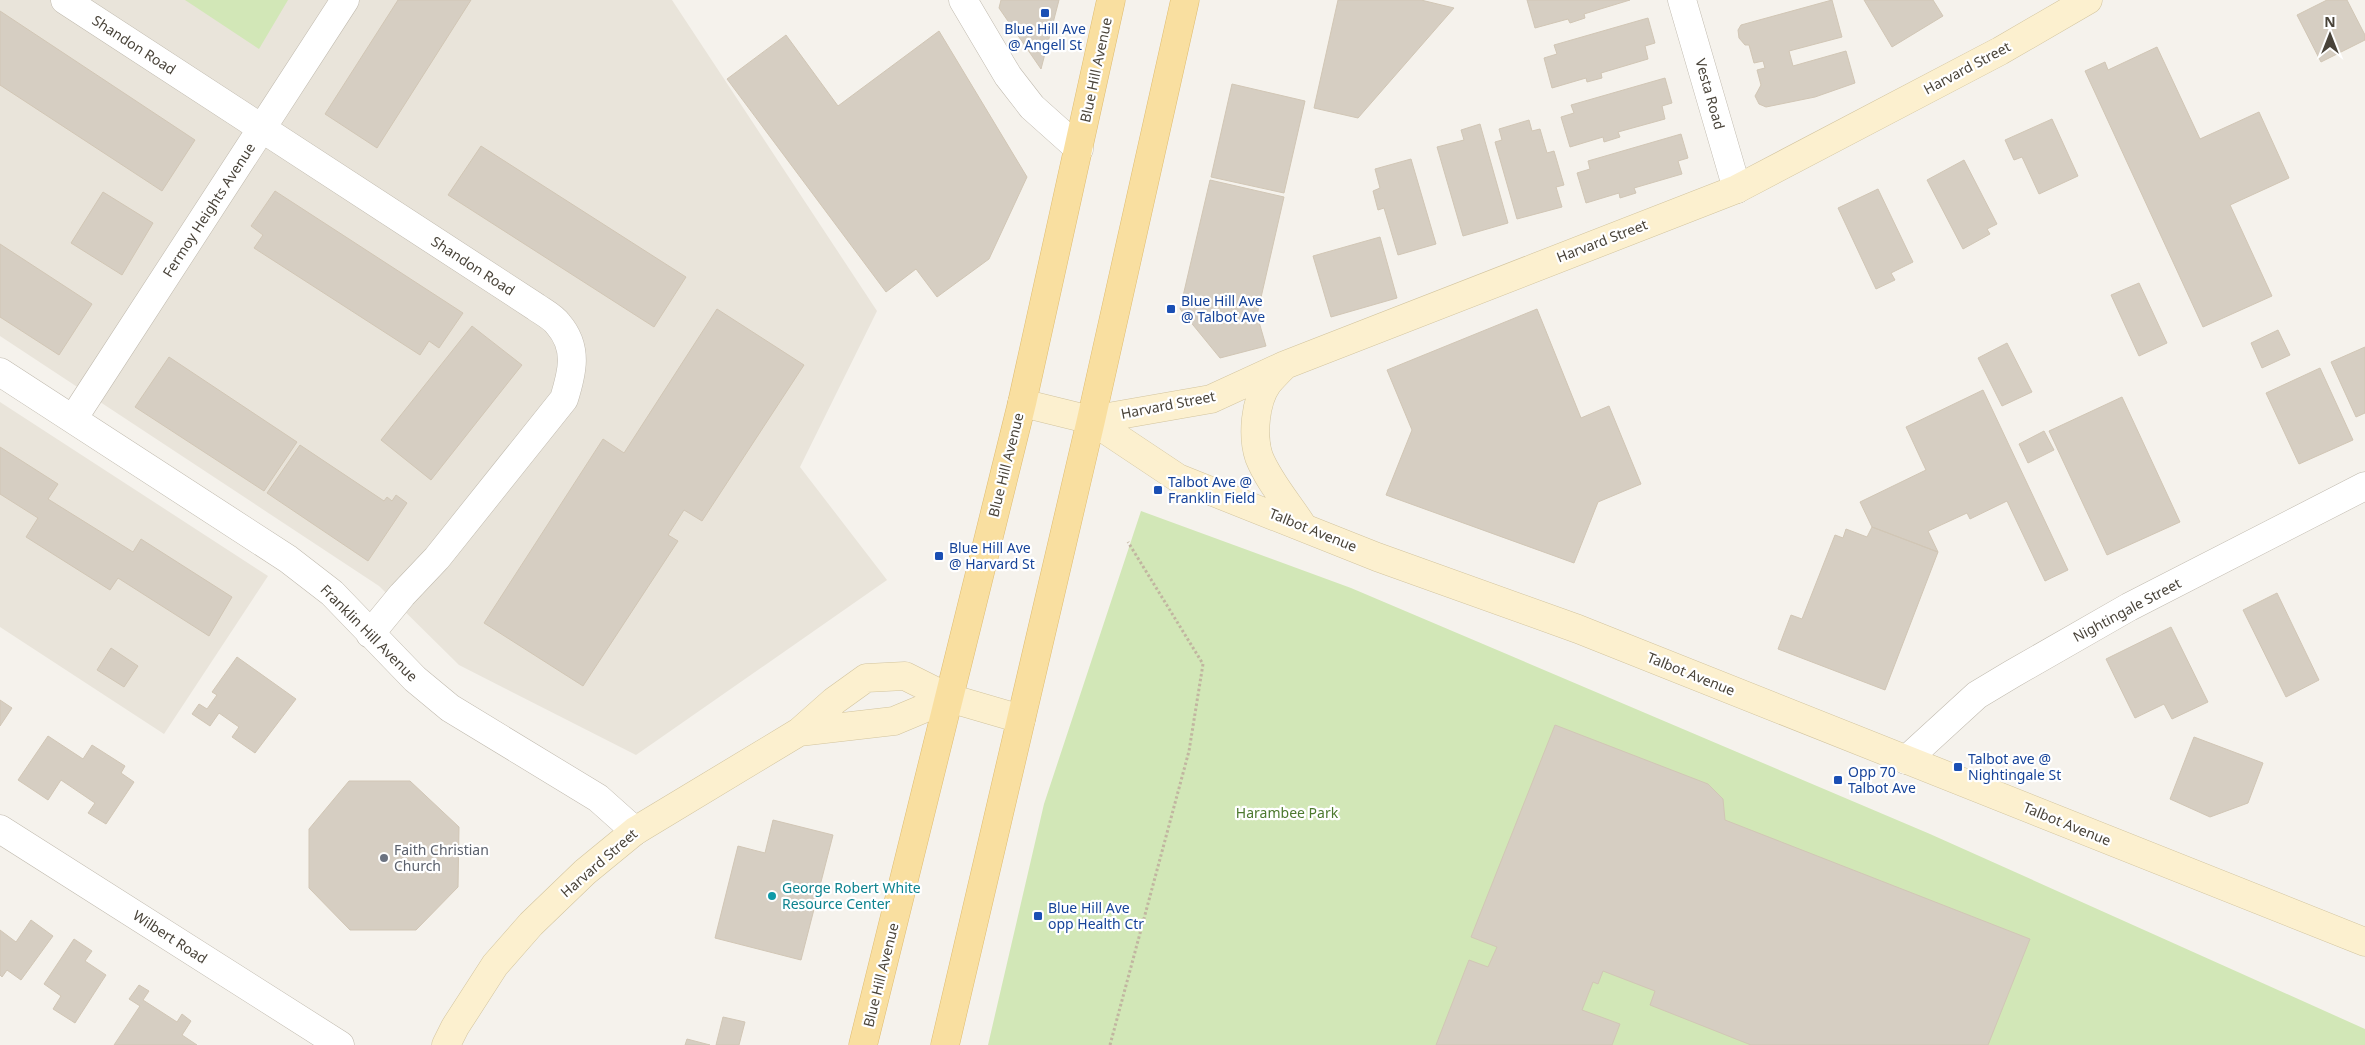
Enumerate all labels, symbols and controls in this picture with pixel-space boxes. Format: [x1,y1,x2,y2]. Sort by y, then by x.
marker: Blue Hill Ave @ Angell St [1039,7,1051,19]
north arrow [2305,10,2355,60]
street label: Shandon Road [89,11,180,79]
text: N [2324,12,2336,31]
street label: Blue Hill Avenue [1075,16,1116,124]
place label: Blue Hill Ave @ Angell St [1004,19,1086,54]
street label: Harvard Street [1920,37,2014,98]
street label: Vesta Road [1691,56,1730,132]
street label: Fermoy Heights Avenue [158,139,259,281]
street label: Harvard Street [1554,214,1650,267]
street label: Shandon Road [428,232,519,300]
place label: Blue Hill Ave @ Talbot Ave [1181,291,1265,326]
marker: Blue Hill Ave @ Talbot Ave [1165,303,1177,315]
street label: Harvard Street [1119,386,1217,423]
street label: Blue Hill Avenue [983,411,1028,519]
place label: Talbot Ave @ Franklin Field [1168,472,1255,507]
marker: Talbot Ave @ Franklin Field [1152,484,1164,496]
street label: Talbot Avenue [1266,503,1360,556]
place label: Blue Hill Ave @ Harvard St [949,538,1035,573]
marker: Blue Hill Ave @ Harvard St [933,550,945,562]
street label: Nightingale Street [2070,573,2184,646]
street label: Franklin Hill Avenue [317,580,422,685]
street label: Talbot Avenue [1644,647,1738,700]
place label: Talbot ave @ Nightingale St [1968,749,2061,784]
marker: Talbot ave @ Nightingale St [1952,761,1964,773]
place label: Opp 70 Talbot Ave [1848,762,1916,797]
marker: Opp 70 Talbot Ave [1832,774,1844,786]
street label: Talbot Avenue [2020,797,2114,850]
park label: Harambee Park [1236,803,1339,822]
street label: Harvard Street [556,824,641,901]
place label: Faith Christian Church [394,840,489,875]
marker: Faith Christian Church [378,852,390,864]
place label: George Robert White Resource Center [782,878,921,913]
marker: George Robert White Resource Center [766,890,778,902]
place label: Blue Hill Ave opp Health Ctr [1048,898,1144,933]
street label: Wilbert Road [130,906,211,968]
marker: Blue Hill Ave opp Health Ctr [1032,910,1044,922]
street label: Blue Hill Avenue [858,921,903,1029]

